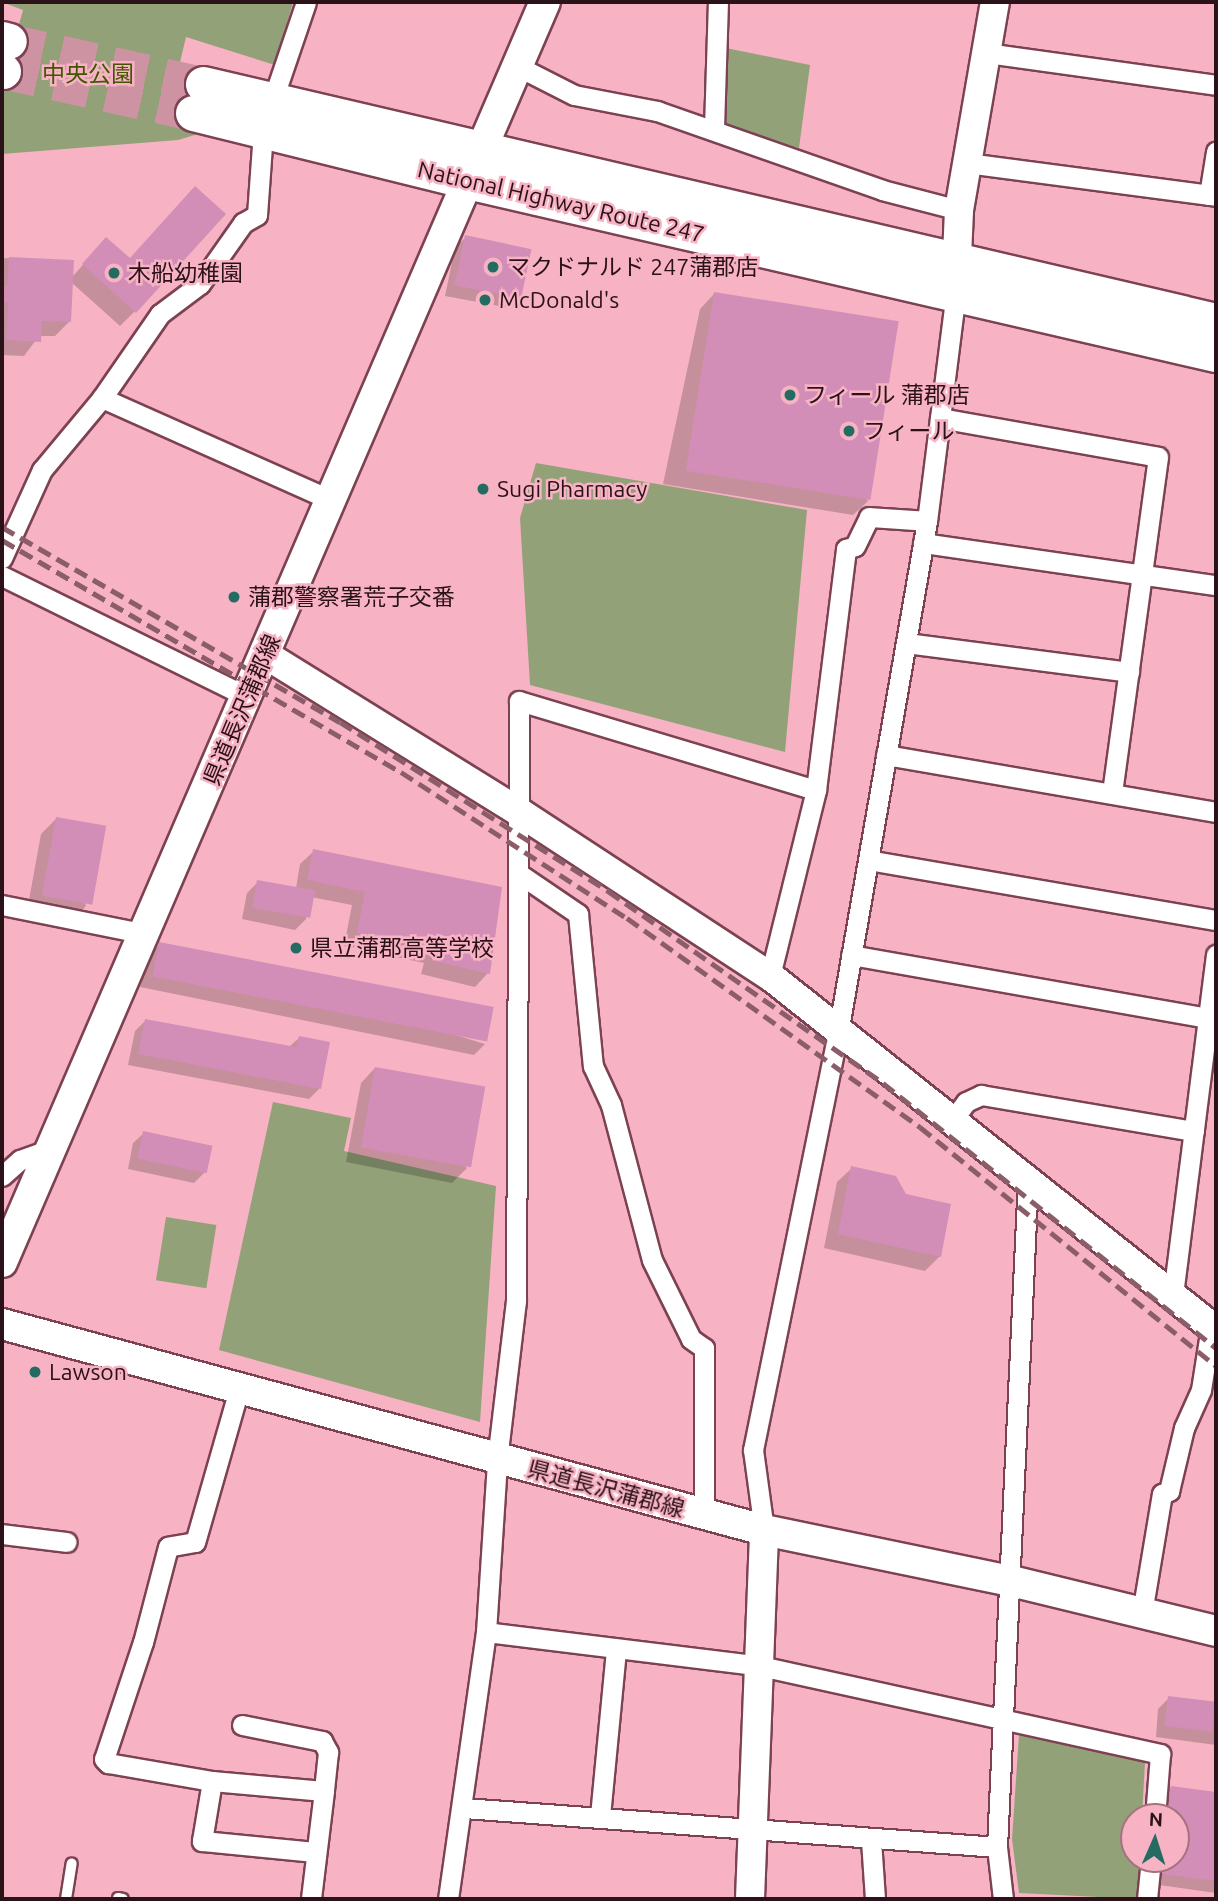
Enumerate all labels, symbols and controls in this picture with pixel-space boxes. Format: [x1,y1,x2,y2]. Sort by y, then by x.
park label: 中央公園 [42,60,134,88]
street label: National Highway Route 247 [415,156,707,248]
place label: マクドナルド 247蒲郡店 [507,253,758,281]
place label: 木船幼稚園 [128,259,243,287]
marker: マクドナルド 247蒲郡店 [485,259,501,275]
marker: 木船幼稚園 [106,265,122,281]
place label: McDonald's [499,286,619,314]
marker: McDonald's [477,292,493,308]
place label: フィール 蒲郡店 [804,381,970,409]
marker: フィール 蒲郡店 [782,387,798,403]
place label: フィール [863,417,955,445]
marker: フィール [841,423,857,439]
place label: Sugi Pharmacy [497,475,647,503]
marker: Sugi Pharmacy [475,481,491,497]
place label: 蒲郡警察署荒子交番 [248,583,455,611]
marker: 蒲郡警察署荒子交番 [226,589,242,605]
street label: 県道長沢蒲郡線 [198,631,286,789]
place label: 県立蒲郡高等学校 [310,934,494,962]
marker: 県立蒲郡高等学校 [288,940,304,956]
place label: Lawson [49,1358,127,1386]
marker: Lawson [27,1364,43,1380]
street label: 県道長沢蒲郡線 [525,1455,687,1523]
north arrow [1120,1803,1190,1873]
text: N [1148,1808,1164,1830]

